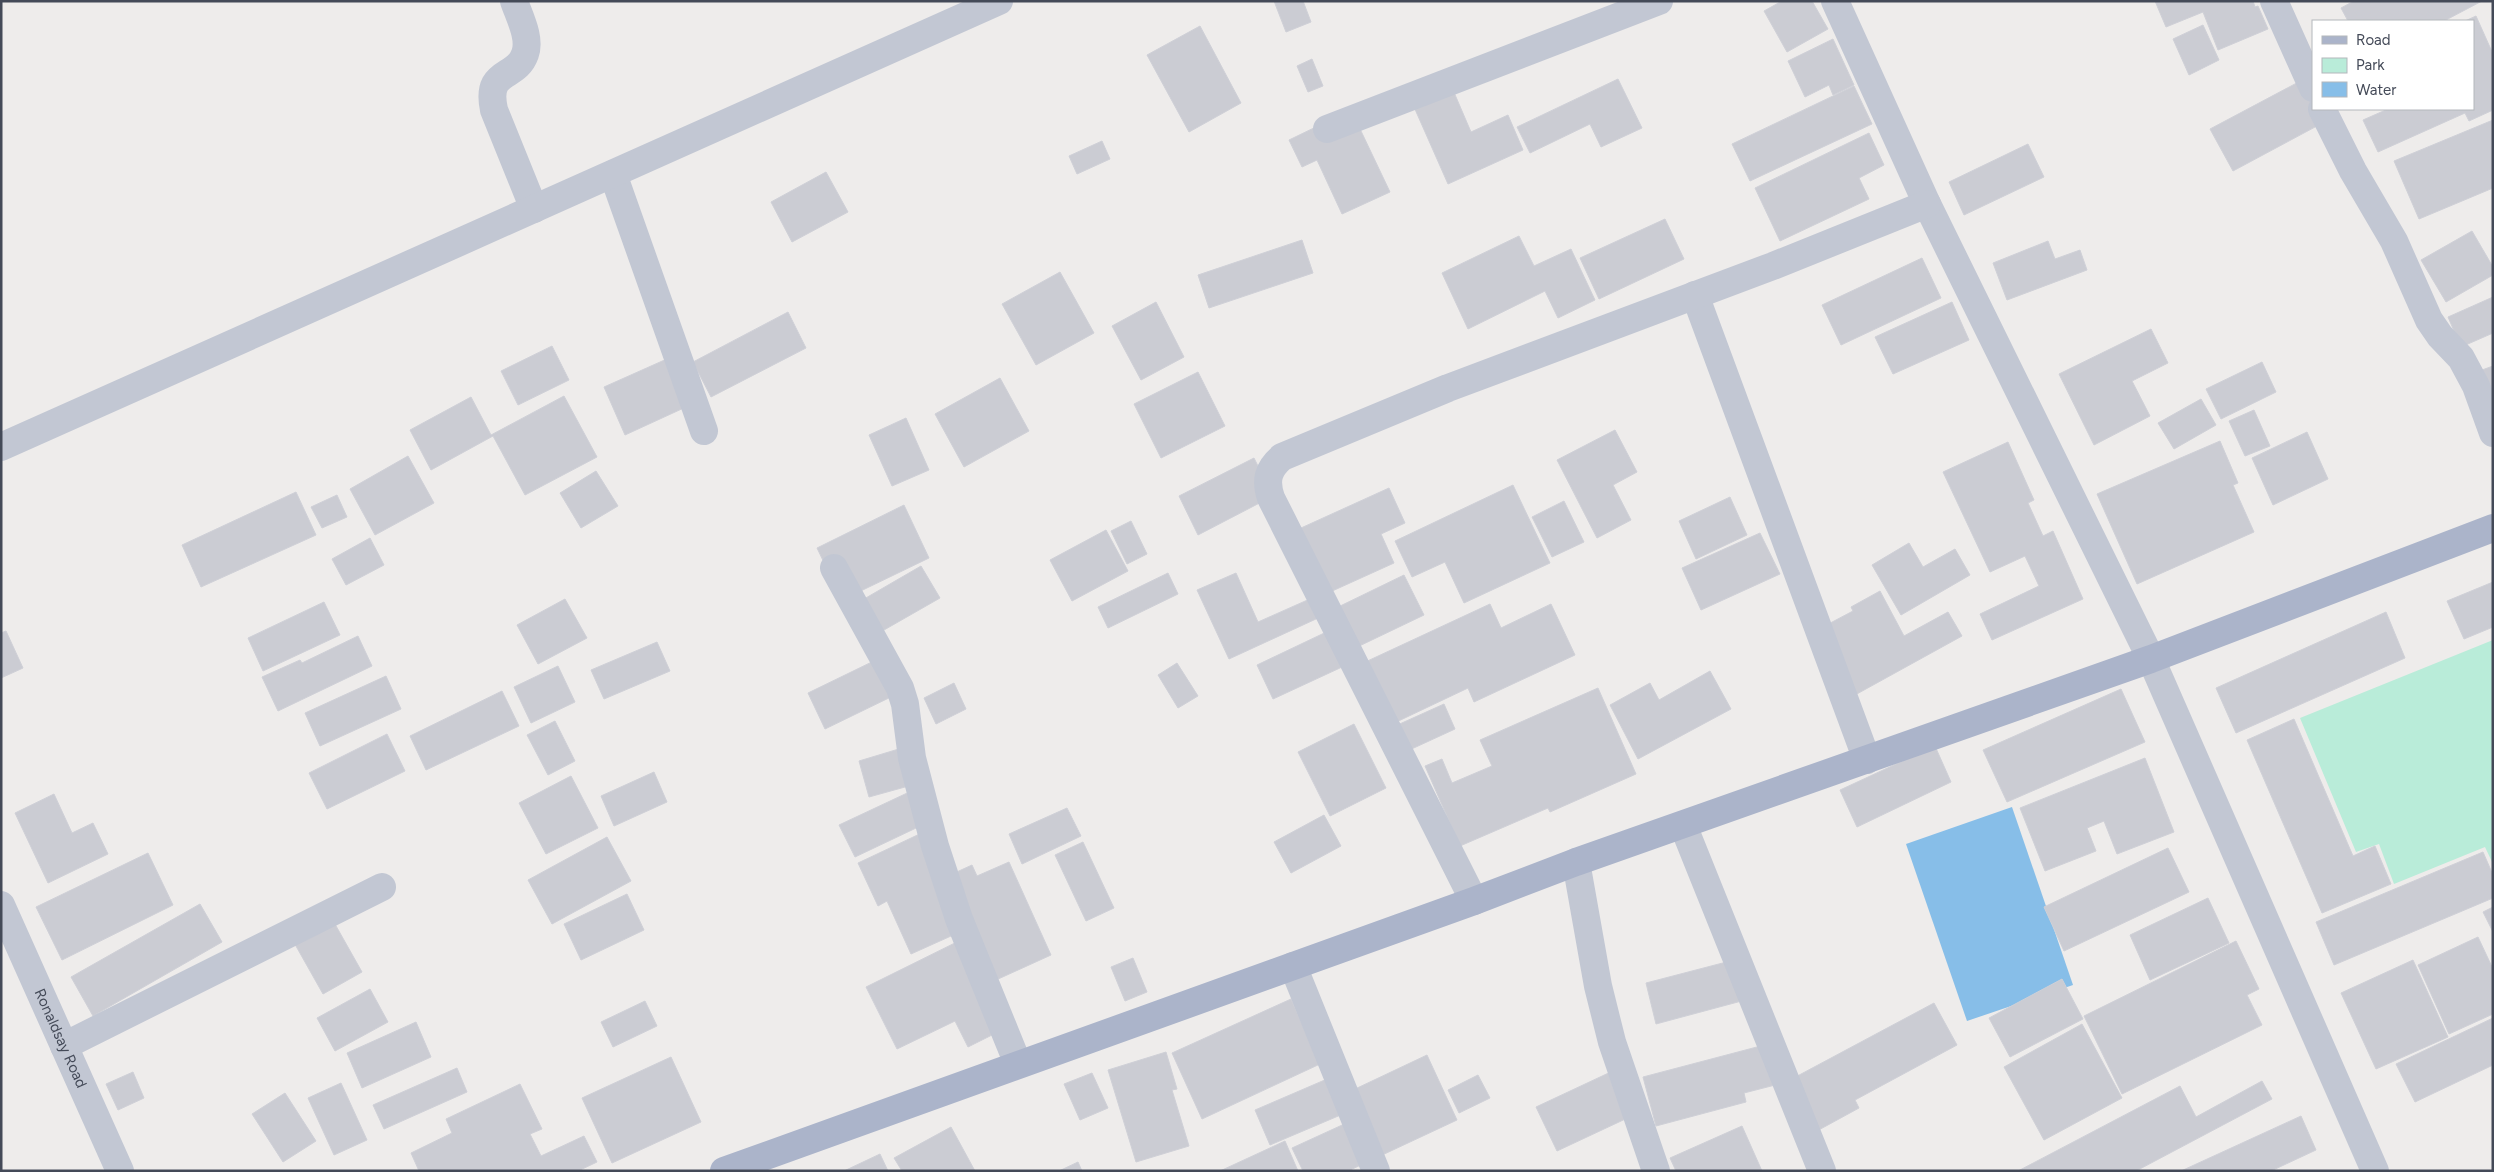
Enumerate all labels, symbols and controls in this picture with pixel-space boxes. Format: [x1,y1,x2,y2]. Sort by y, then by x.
legend [2312,20,2474,110]
text: Road [2356,31,2391,49]
text: Park [2356,56,2385,74]
text: Water [2356,81,2396,99]
street label: Ronaldsay Road [31,986,91,1091]

